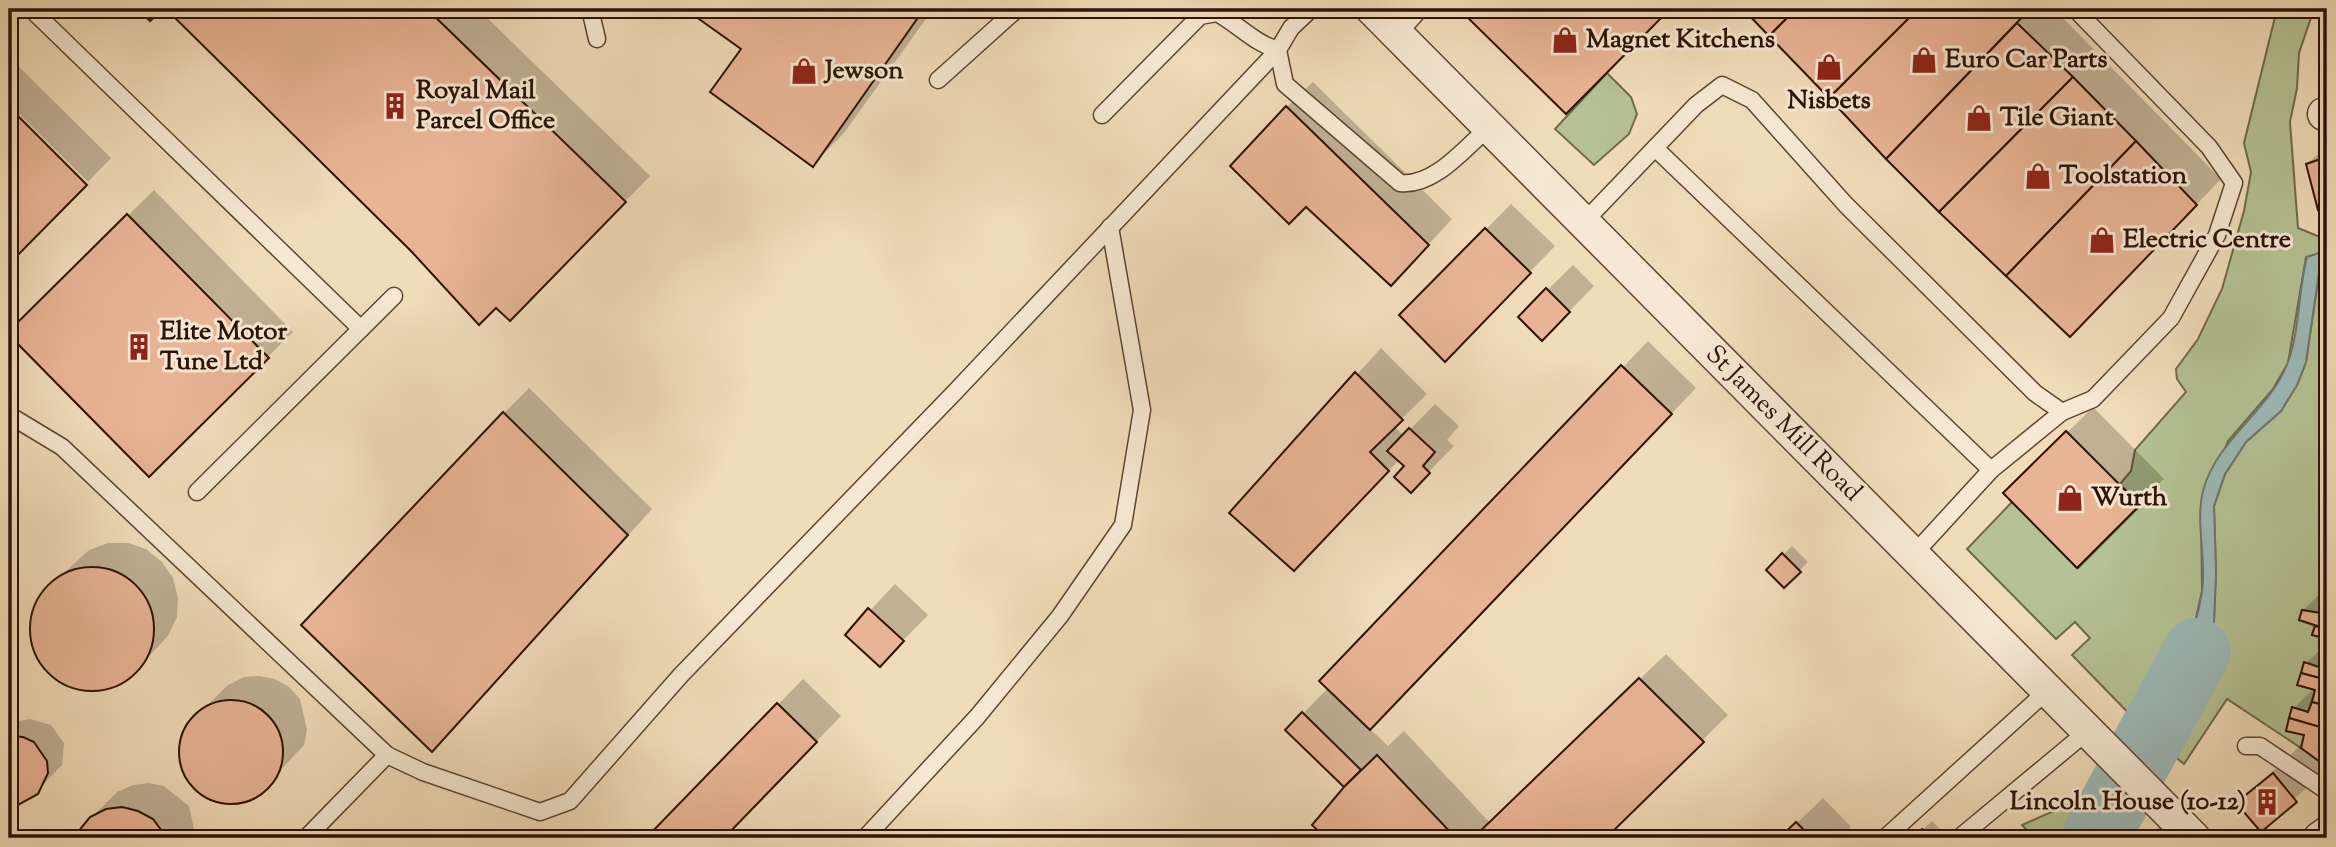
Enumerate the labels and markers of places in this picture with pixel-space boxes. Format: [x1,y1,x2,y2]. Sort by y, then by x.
place label: Magnet Kitchens [1586,22,1775,59]
shop icon: Magnet Kitchens [1550,25,1580,55]
place label: Euro Car Parts [1945,42,2107,79]
shop icon: Euro Car Parts [1909,45,1939,75]
shop icon: Nisbets [1814,52,1844,82]
place label: Jewson [823,53,904,90]
shop icon: Jewson [789,56,819,86]
place label: Royal Mail Parcel Office [416,73,555,140]
place label: Nisbets [1787,83,1871,120]
building icon: Royal Mail Parcel Office [380,91,410,121]
place label: Tile Giant [2000,100,2114,137]
shop icon: Tile Giant [1964,103,1994,133]
place label: Toolstation [2059,158,2188,195]
shop icon: Toolstation [2023,161,2053,191]
place label: Electric Centre [2123,222,2291,259]
shop icon: Electric Centre [2087,225,2117,255]
place label: Elite Motor Tune Ltd [160,314,287,381]
building icon: Elite Motor Tune Ltd [124,332,154,362]
place label: Wurth [2091,480,2168,517]
shop icon: Wurth [2055,483,2085,513]
place label: Lincoln House (10-12) [2010,784,2246,821]
building icon: Lincoln House (10-12) [2252,787,2282,817]

